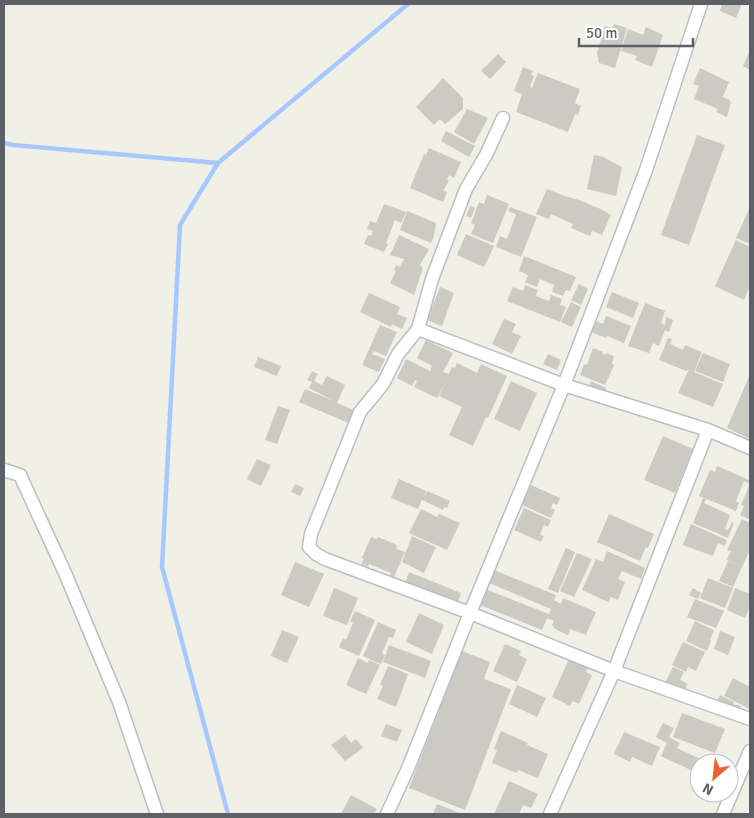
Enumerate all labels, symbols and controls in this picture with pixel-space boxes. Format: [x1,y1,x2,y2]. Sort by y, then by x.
scale bar [579,15,693,47]
text: 50 m [586,24,617,42]
north arrow [689,753,739,803]
text: N [700,779,716,799]

